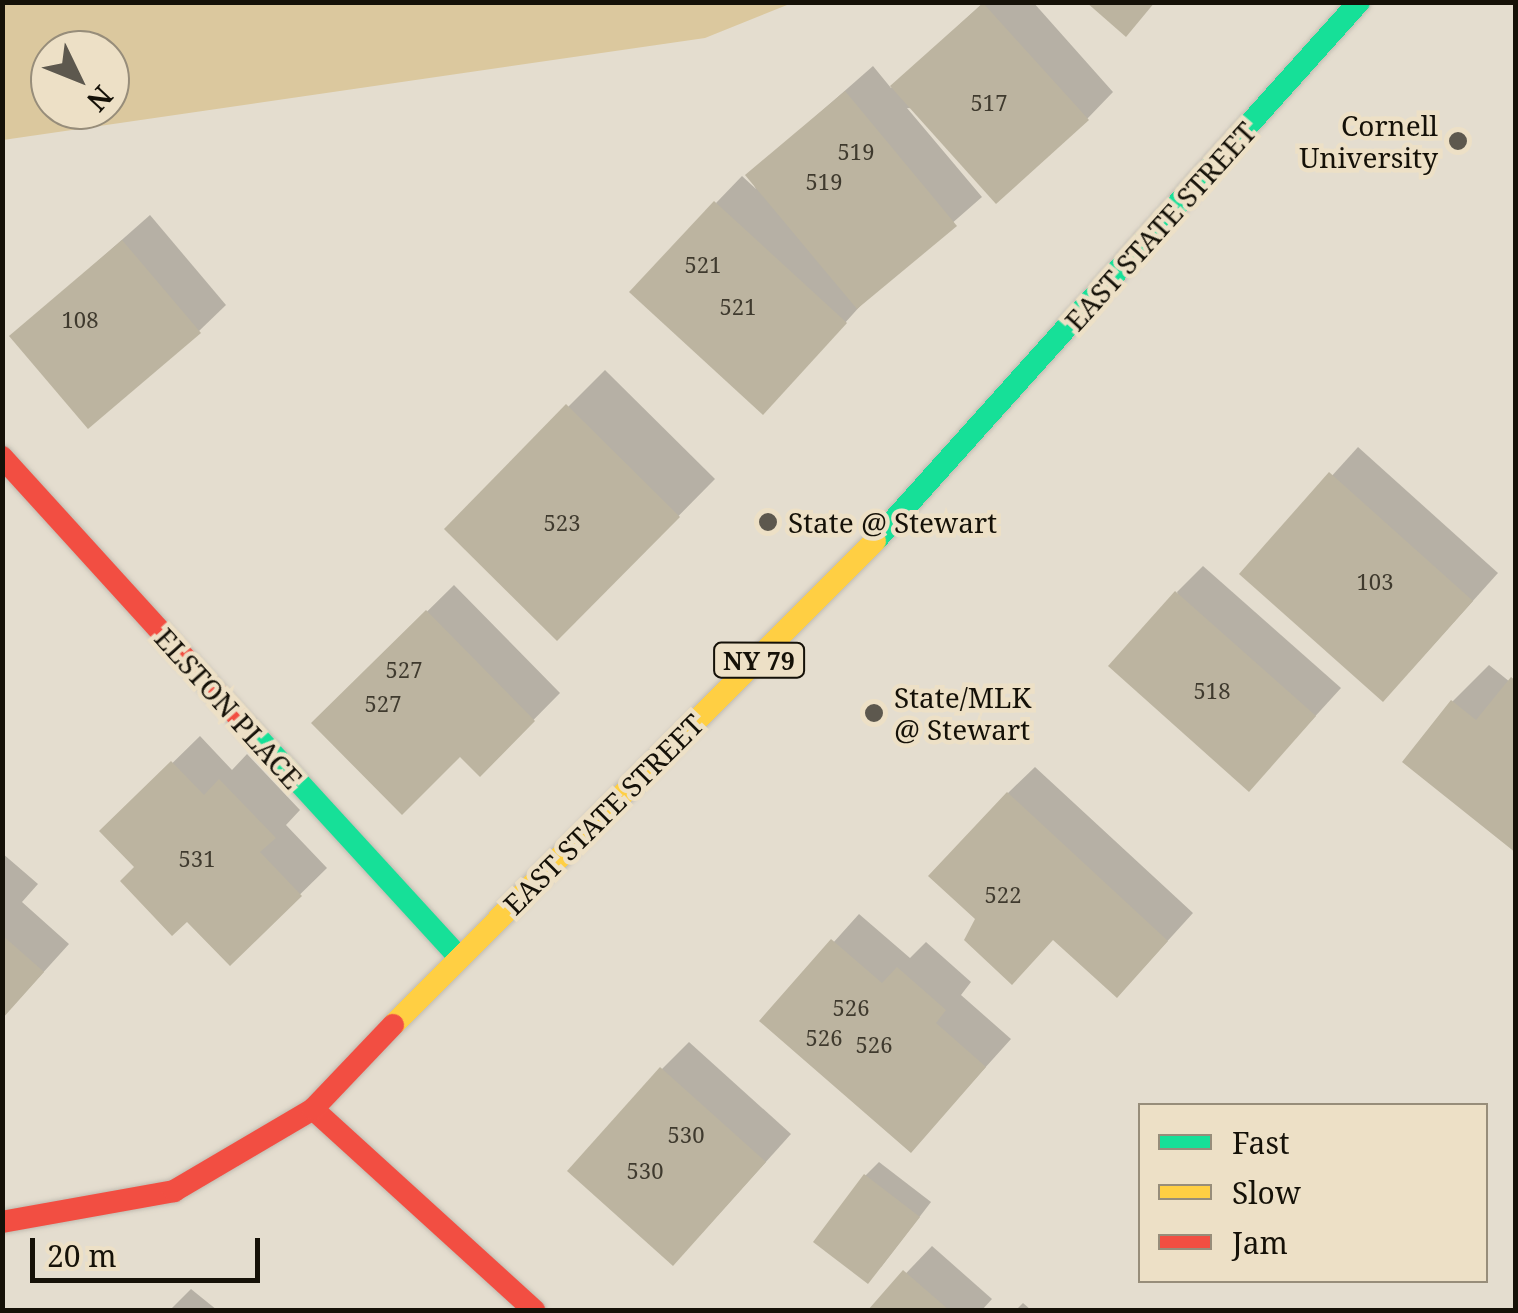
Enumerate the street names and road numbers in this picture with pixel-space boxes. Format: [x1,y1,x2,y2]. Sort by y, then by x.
street label: EAST STATE STREET [1058,115,1262,337]
street label: ELSTON PLACE [148,621,310,795]
road number: NY 79 [712,640,806,680]
street label: EAST STATE STREET [496,707,710,921]

